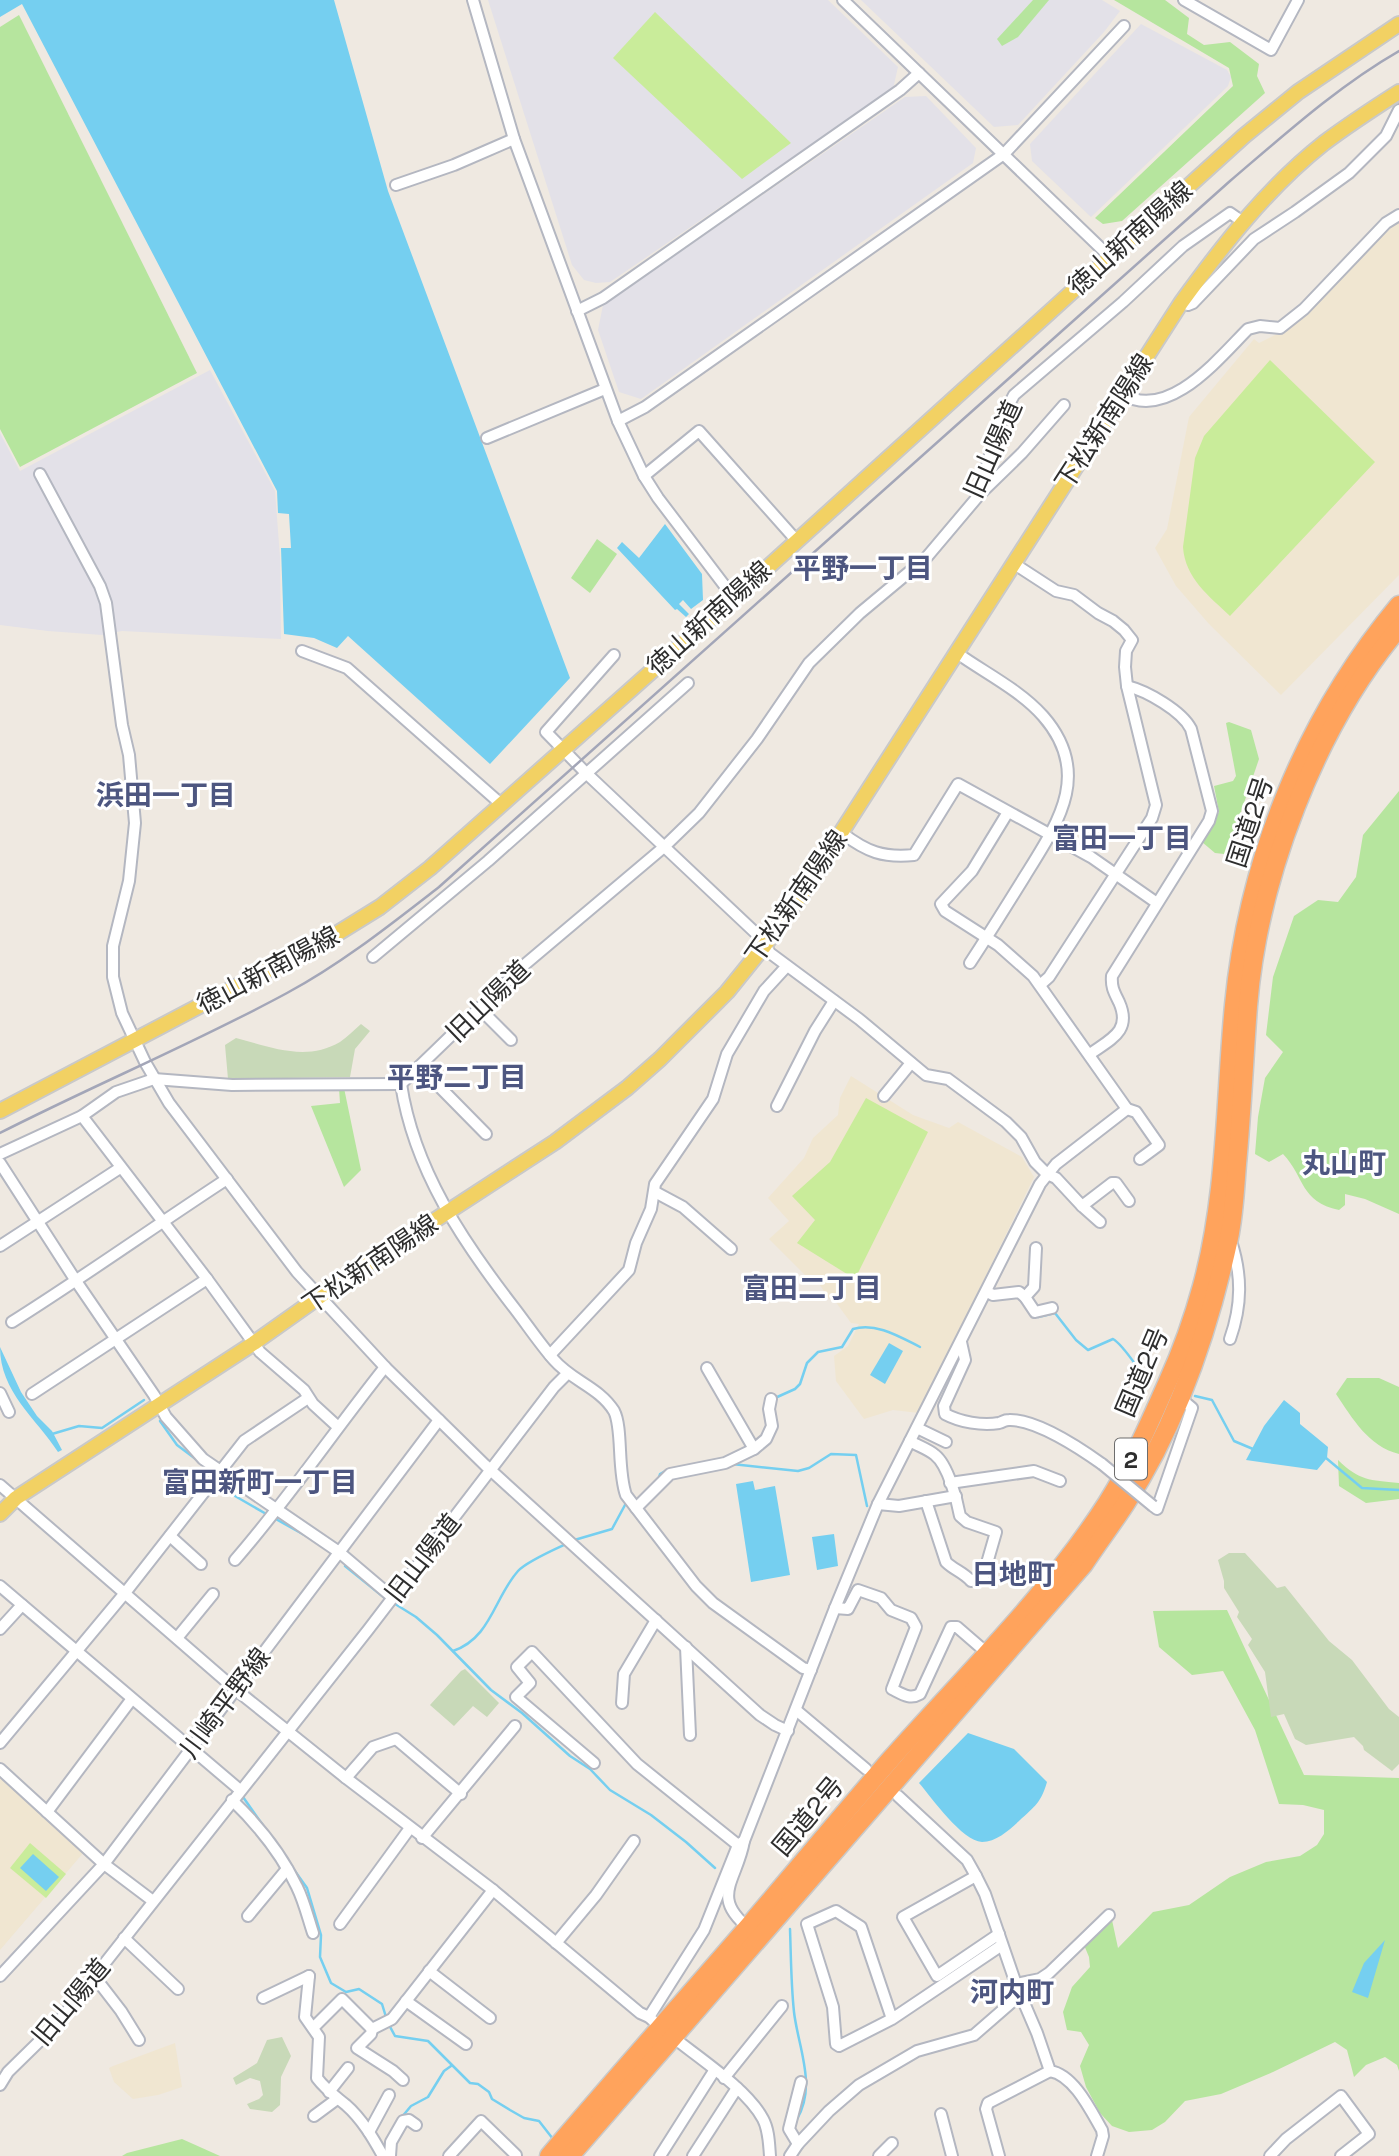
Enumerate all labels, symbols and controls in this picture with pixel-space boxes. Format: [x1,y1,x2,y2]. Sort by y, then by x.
street label: 徳山新南陽線 [1061,173,1199,303]
street label: 下松新南陽線 [1047,347,1161,497]
street label: 旧山陽道 [956,395,1030,503]
district label: 平野一丁目 [793,550,933,586]
street label: 徳山新南陽線 [640,553,778,683]
street label: 国道2号 [1219,772,1281,872]
district label: 浜田一丁目 [96,777,236,813]
district label: 富田一丁目 [1052,820,1192,856]
street label: 下松新南陽線 [737,823,855,971]
street label: 徳山新南陽線 [191,918,345,1022]
street label: 旧山陽道 [439,953,537,1049]
district label: 平野二丁目 [387,1059,527,1095]
district label: 丸山町 [1302,1145,1386,1181]
street label: 下松新南陽線 [296,1206,444,1322]
district label: 富田二丁目 [742,1270,882,1306]
street label: 国道2号 [1108,1322,1176,1422]
road number: 2 [1115,1438,1147,1479]
district label: 富田新町一丁目 [162,1464,358,1500]
street label: 旧山陽道 [378,1507,468,1609]
district label: 日地町 [971,1556,1055,1592]
street label: 川崎平野線 [172,1641,278,1765]
street label: 国道2号 [765,1769,851,1863]
street label: 旧山陽道 [25,1951,117,2053]
district label: 河内町 [970,1974,1054,2010]

